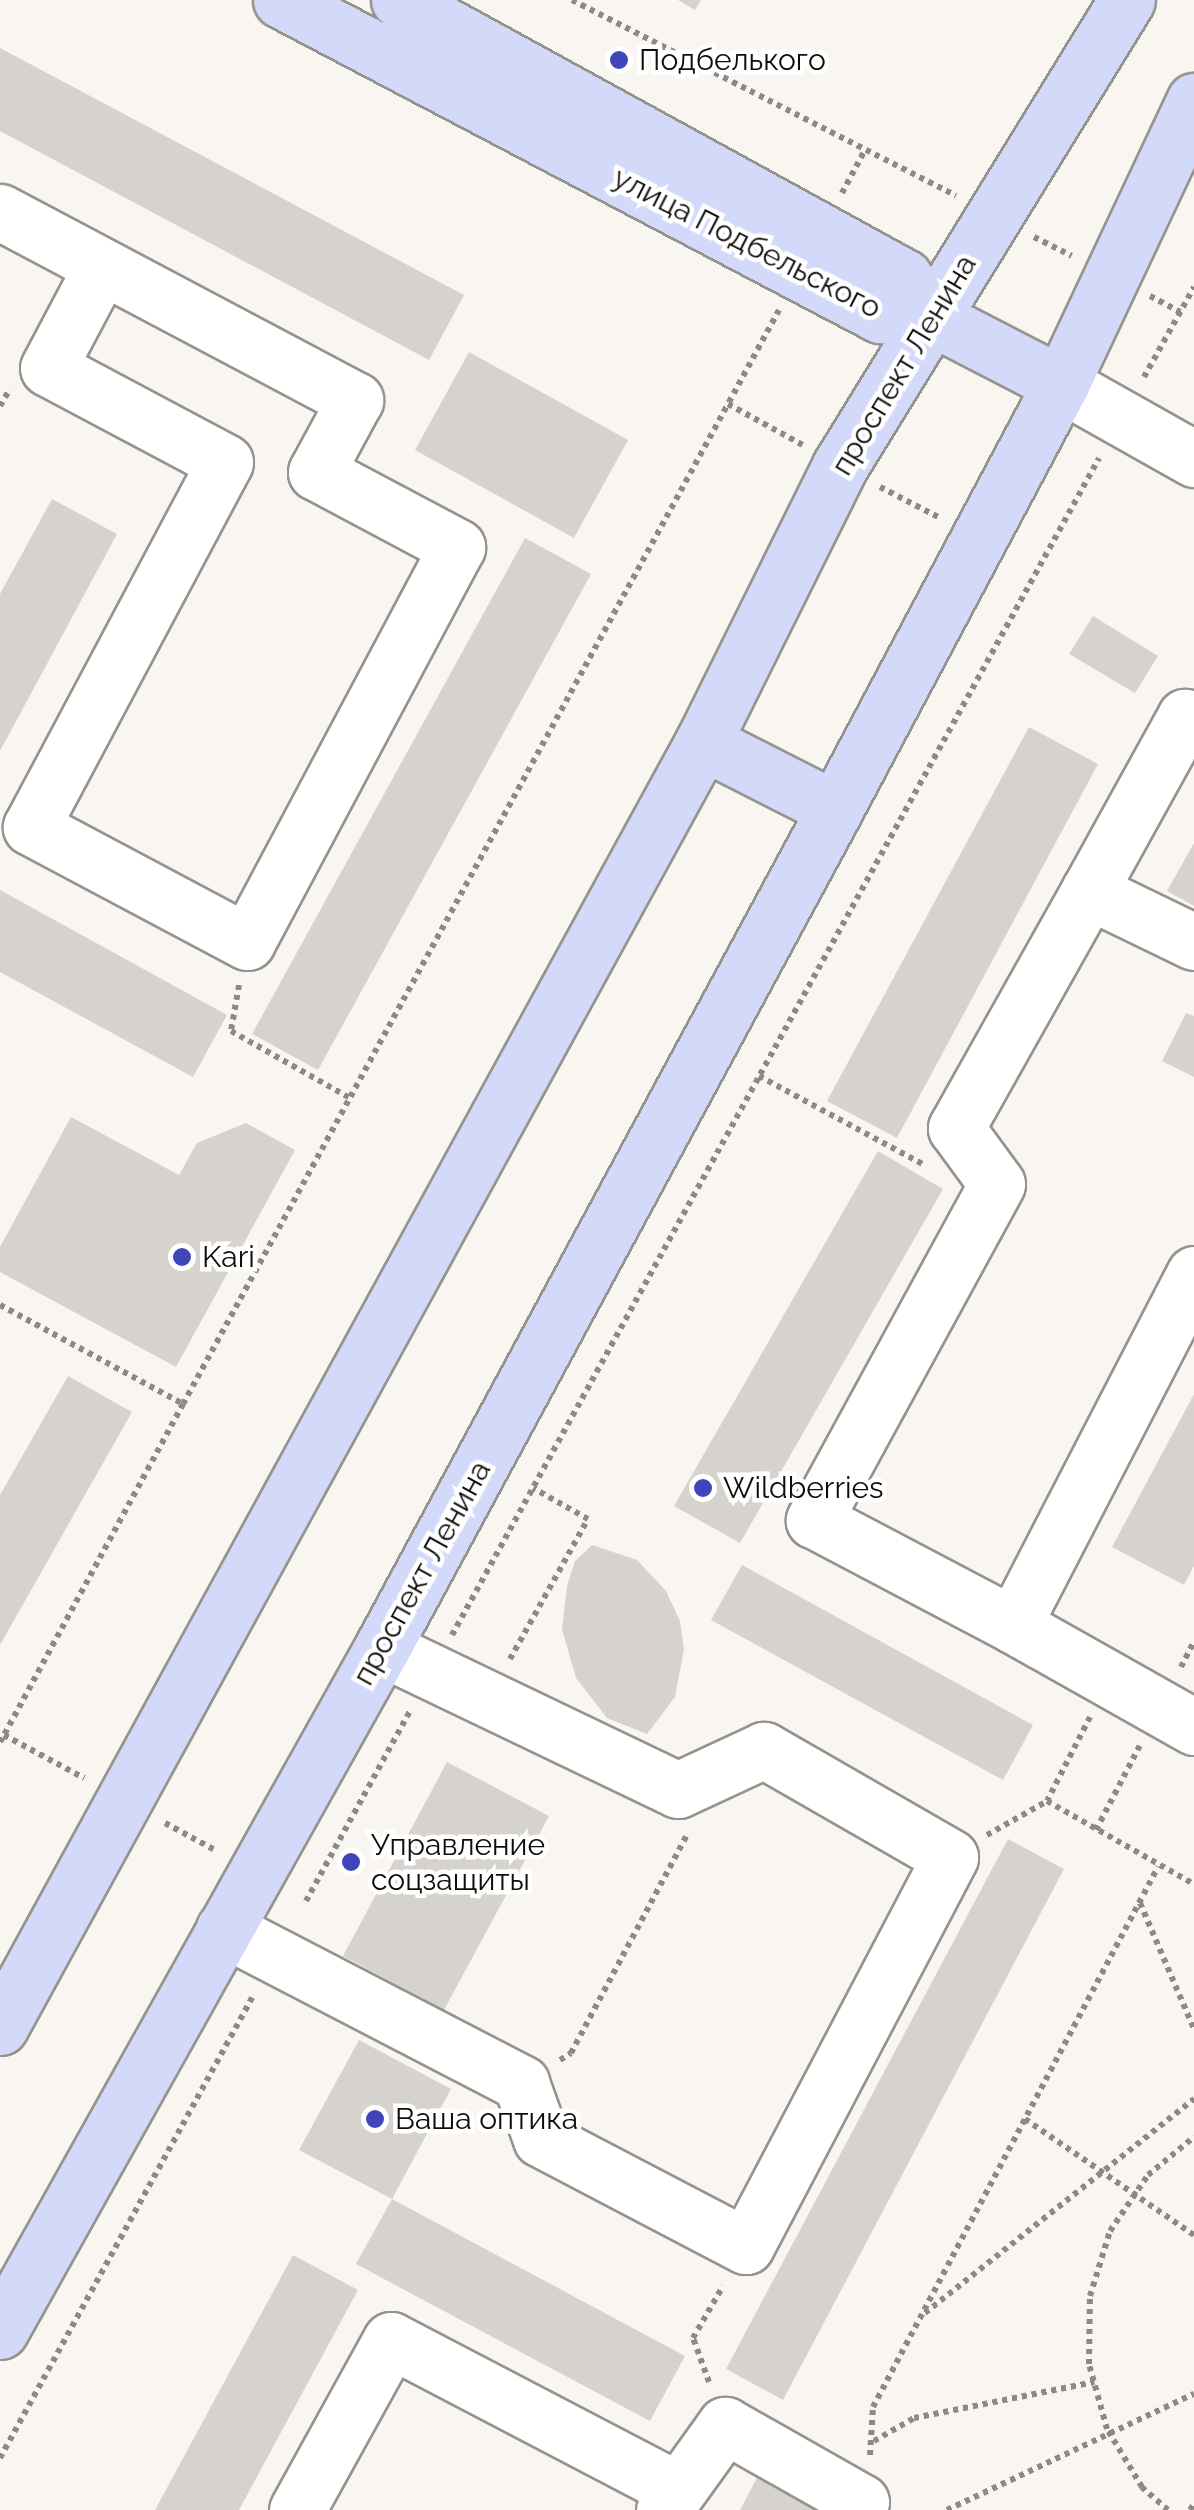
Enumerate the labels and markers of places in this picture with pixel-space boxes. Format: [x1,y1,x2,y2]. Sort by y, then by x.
place label: Подбелького [639,42,826,78]
marker: Подбелького [608,49,630,71]
place label: Kari [202,1239,255,1275]
marker: Kari [171,1246,193,1268]
place label: Wildberries [723,1470,884,1506]
marker: Wildberries [692,1477,714,1499]
place label: Управление соцзащиты [371,1827,545,1898]
marker: Управление соцзащиты [340,1851,362,1873]
place label: Ваша оптика [395,2101,578,2137]
marker: Ваша оптика [364,2108,386,2130]

